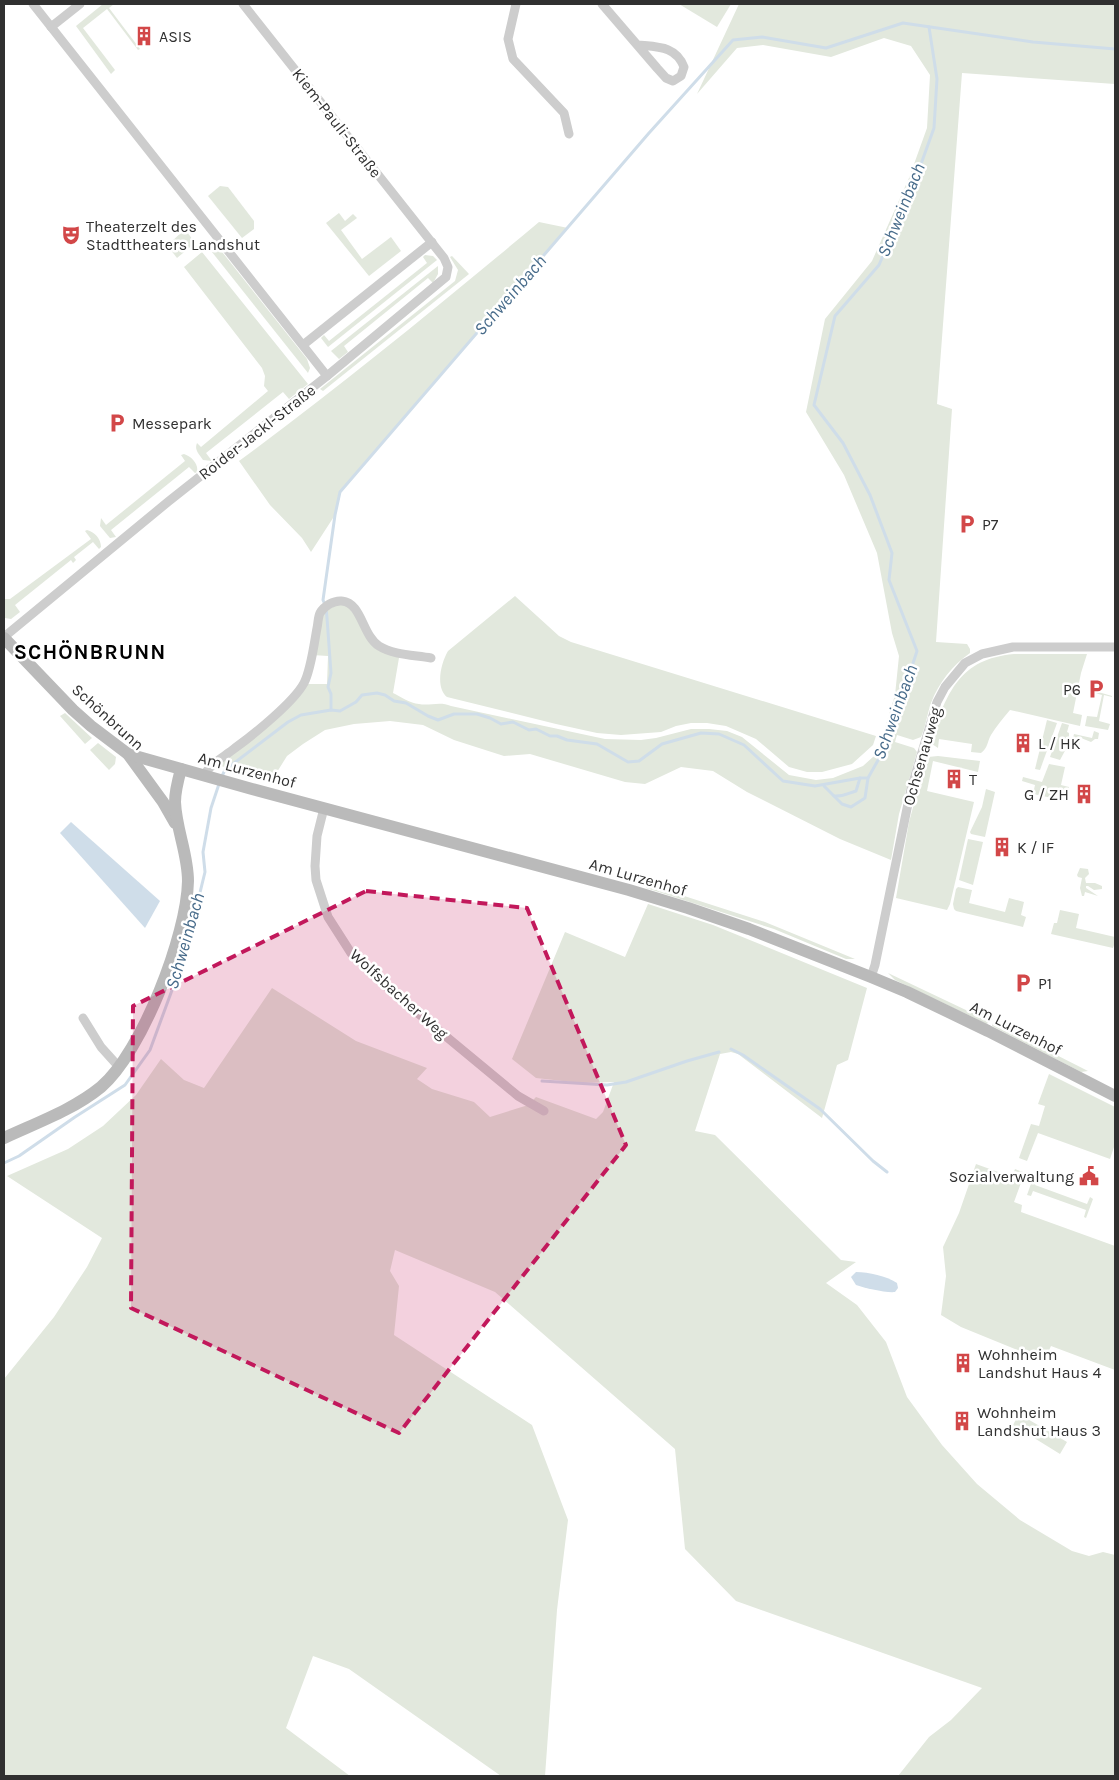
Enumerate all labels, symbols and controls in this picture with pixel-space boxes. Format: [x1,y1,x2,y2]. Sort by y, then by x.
building icon: ASIS [133,25,155,47]
place label: ASIS [159,27,192,46]
street label: Kiem-Pauli-Straße [288,64,386,182]
water label: Schweinbach [872,160,930,260]
place label: Theaterzelt des Stadttheaters Landshut [86,217,260,254]
theatre icon: Theaterzelt des Stadttheaters Landshut [60,224,82,246]
water label: Schweinbach [469,250,551,340]
street label: Roider-Jackl-Straße [195,380,319,484]
parking icon: Messepark [106,412,128,434]
place label: Messepark [132,414,212,433]
parking icon: P7 [956,513,978,535]
place label: P7 [982,515,999,534]
district label: SCHÖNBRUNN [14,640,166,664]
water label: Schweinbach [868,662,922,762]
parking icon: P6 [1085,678,1107,700]
street label: Schönbrunn [68,680,148,754]
place label: P6 [1063,680,1081,699]
street label: Ochsenauweg [899,704,945,808]
building icon: L / HK [1012,732,1034,754]
place label: L / HK [1038,734,1081,753]
street label: Am Lurzenhof [196,748,298,792]
building icon: T [943,768,965,790]
place label: T [969,770,977,789]
building icon: G / ZH [1073,783,1095,805]
place label: G / ZH [1024,785,1069,804]
building icon: K / IF [991,836,1013,858]
place label: K / IF [1017,838,1054,857]
street label: Am Lurzenhof [587,854,689,900]
water label: Schweinbach [161,890,209,992]
street label: Wolfsbacher Weg [346,945,452,1043]
parking icon: P1 [1012,972,1034,994]
place label: P1 [1038,974,1052,993]
street label: Am Lurzenhof [967,997,1065,1059]
public building icon: Sozialverwaltung [1078,1165,1100,1187]
place label: Sozialverwaltung [949,1167,1074,1186]
place label: Wohnheim Landshut Haus 4 [978,1345,1101,1382]
building icon: Wohnheim Landshut Haus 4 [952,1352,974,1374]
place label: Wohnheim Landshut Haus 3 [977,1403,1101,1440]
building icon: Wohnheim Landshut Haus 3 [951,1410,973,1432]

